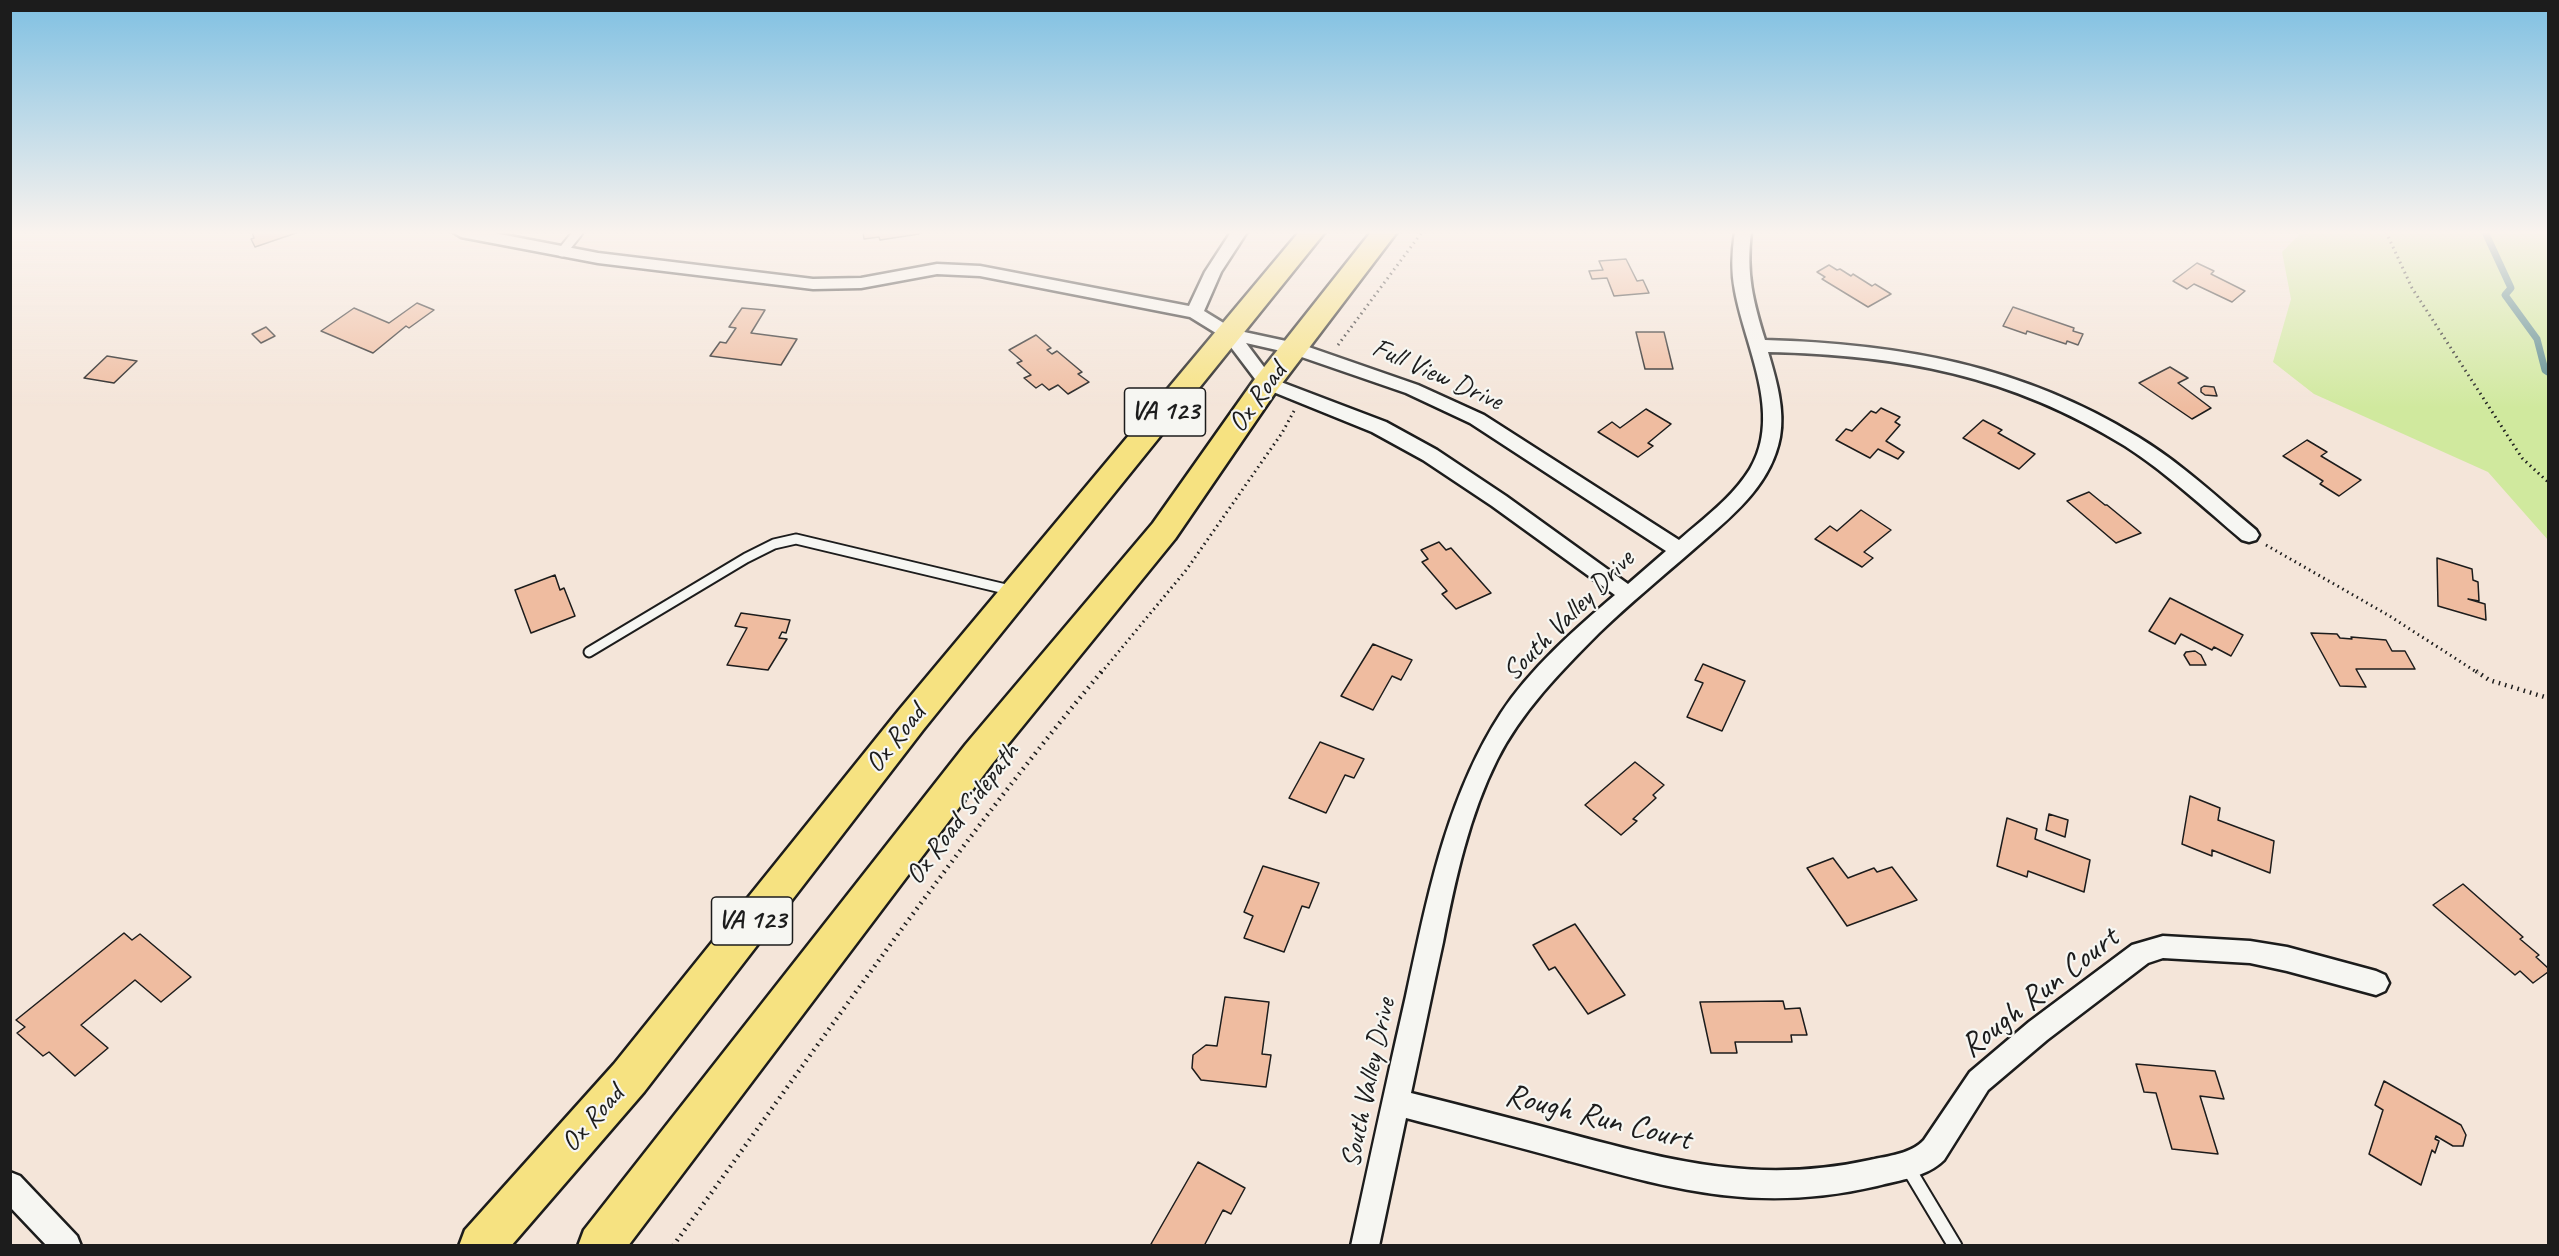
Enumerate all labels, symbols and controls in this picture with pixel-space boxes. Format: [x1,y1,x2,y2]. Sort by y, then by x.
street label: Full View Drive [1367,331,1507,419]
street label: Ox Road [1221,357,1295,439]
road number: VA 123 [1124,388,1206,436]
street label: South Valley Drive [1496,543,1642,689]
street label: Ox Road [858,698,934,780]
street label: Ox Road Sidepath [899,737,1027,891]
road number: VA 123 [712,897,792,945]
street label: Rough Run Court [1953,919,2127,1067]
street label: South Valley Drive [1335,995,1403,1171]
street label: Rough Run Court [1501,1076,1695,1160]
street label: Ox Road [554,1079,632,1159]

